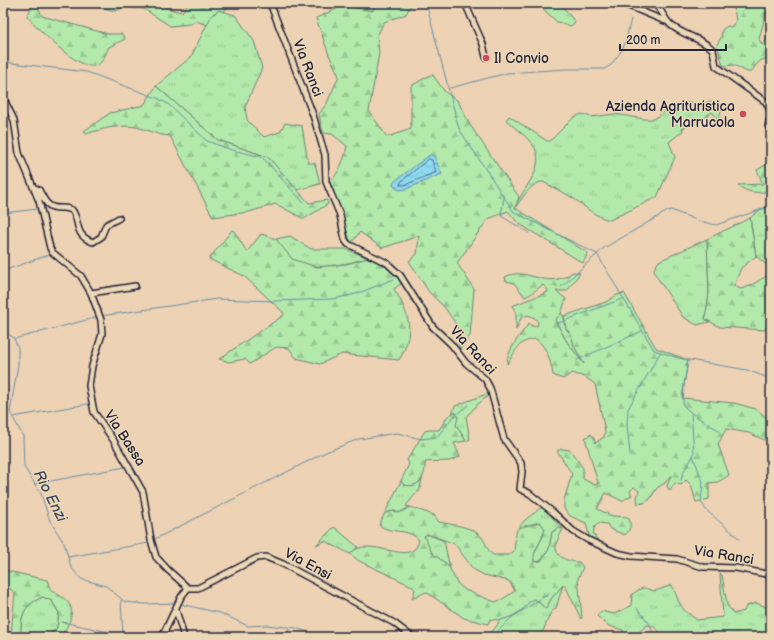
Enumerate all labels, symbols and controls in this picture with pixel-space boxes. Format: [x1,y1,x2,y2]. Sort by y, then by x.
scale bar [620,26,726,52]
text: 200 m [626,33,660,48]
street label: Via Ranci [289,37,327,99]
place label: Il Convio [494,50,549,67]
marker: Il Convio [481,53,491,63]
place label: Azienda Agrituristica Marrucola [606,98,735,131]
marker: Azienda Agrituristica Marrucola [738,109,748,119]
street label: Via Ranci [446,322,500,378]
street label: Via Bassa [101,407,149,469]
water label: Rio Enzi [29,467,71,526]
street label: Via Ranci [693,542,755,568]
street label: Via Ensi [282,545,334,583]

